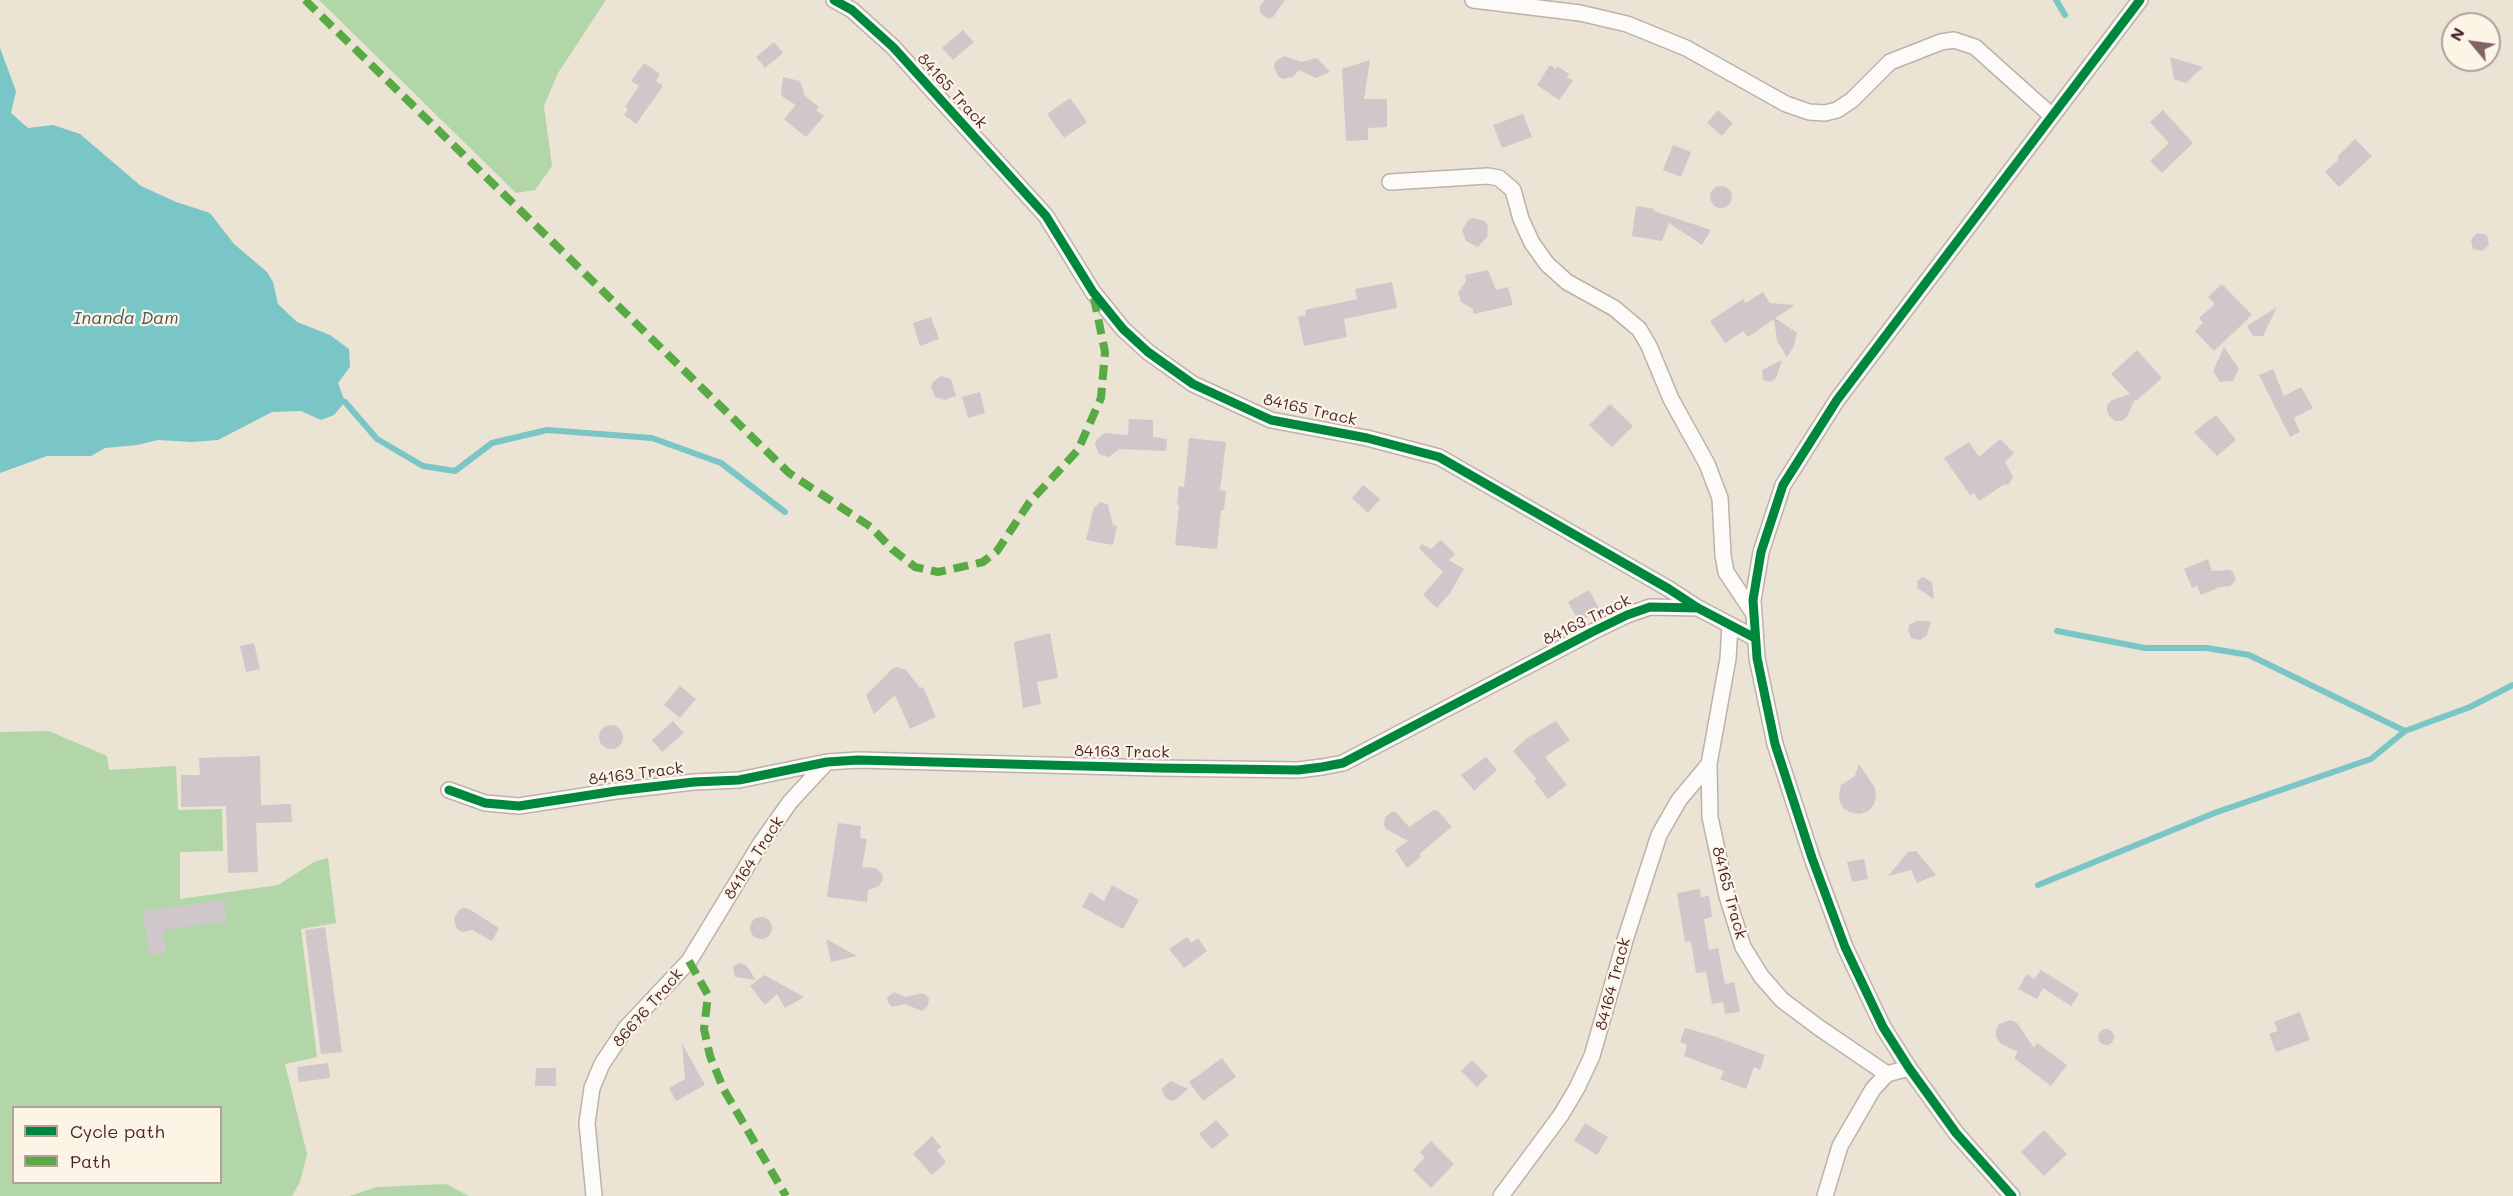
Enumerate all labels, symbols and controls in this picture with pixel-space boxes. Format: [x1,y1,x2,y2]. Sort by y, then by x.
north arrow [2441,12,2501,72]
text: N [2444,24,2469,44]
street label: 84165 Track [913,49,991,133]
water label: Inanda Dam [73,307,179,329]
street label: 84165 Track [1261,390,1359,430]
street label: 84163 Track [1540,591,1634,649]
street label: 84163 Track [1074,742,1170,762]
street label: 84163 Track [588,759,684,789]
street label: 84164 Track [720,813,788,903]
street label: 84165 Track [1707,845,1751,941]
street label: 84164 Track [1591,936,1635,1032]
street label: 86676 Track [609,965,687,1051]
legend [12,1106,222,1184]
text: Cycle path [70,1119,165,1143]
text: Path [70,1149,110,1173]

